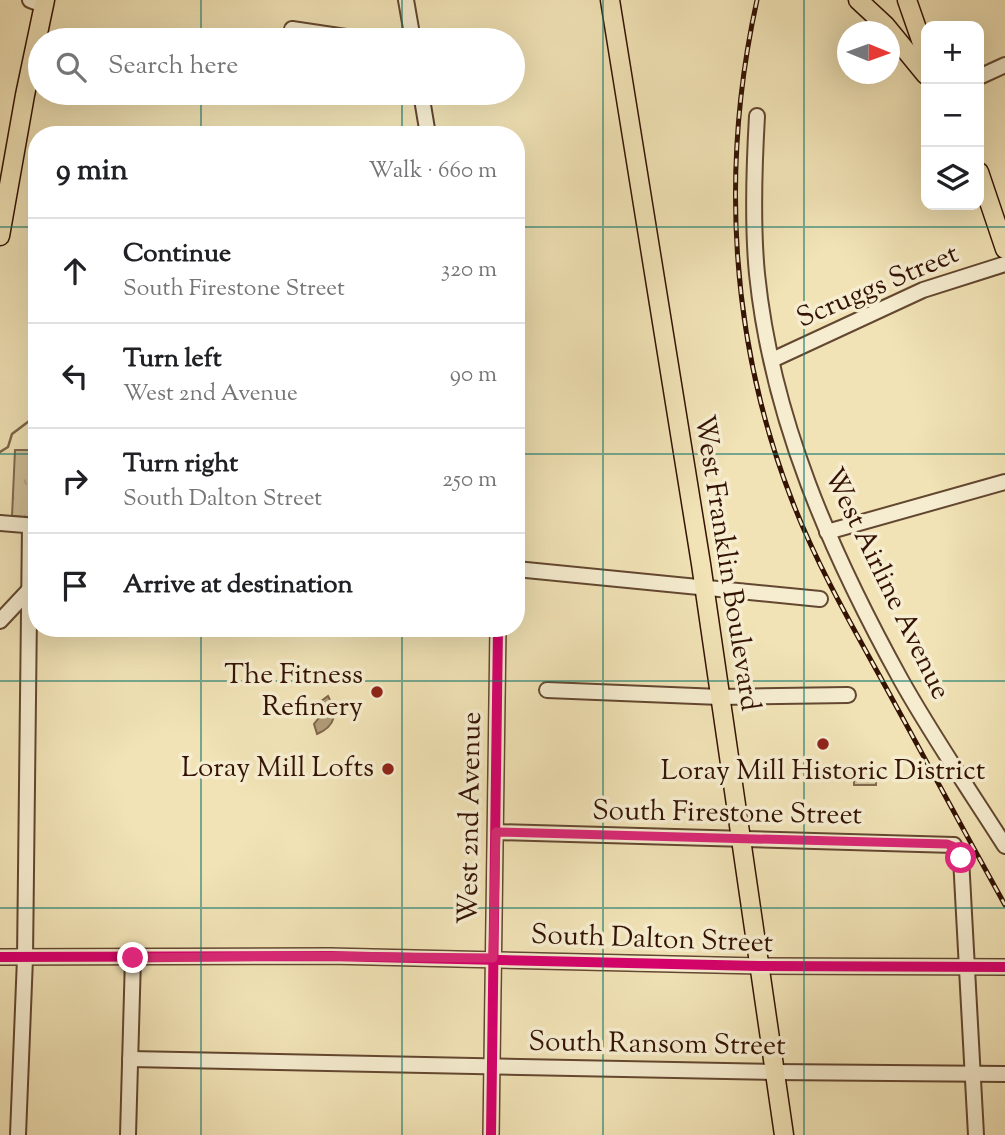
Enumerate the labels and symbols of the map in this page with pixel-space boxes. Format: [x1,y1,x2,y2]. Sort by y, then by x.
north arrow [837,21,900,84]
street label: Scruggs Street [791,235,966,339]
street label: West Franklin Boulevard [683,412,769,714]
street label: West Airline Avenue [812,461,960,707]
place label: The Fitness Refinery [224,656,363,728]
marker: The Fitness Refinery [369,684,385,700]
street label: West 2nd Avenue [449,711,493,925]
marker: Loray Mill Historic District [815,736,831,752]
place label: Loray Mill Lofts [181,749,374,789]
place label: Loray Mill Historic District [661,752,986,792]
marker: Loray Mill Lofts [380,761,396,777]
street label: South Firestone Street [592,792,863,836]
route start [945,842,976,873]
street label: South Dalton Street [530,916,774,964]
route end [117,942,148,973]
street label: South Ransom Street [528,1023,786,1067]

